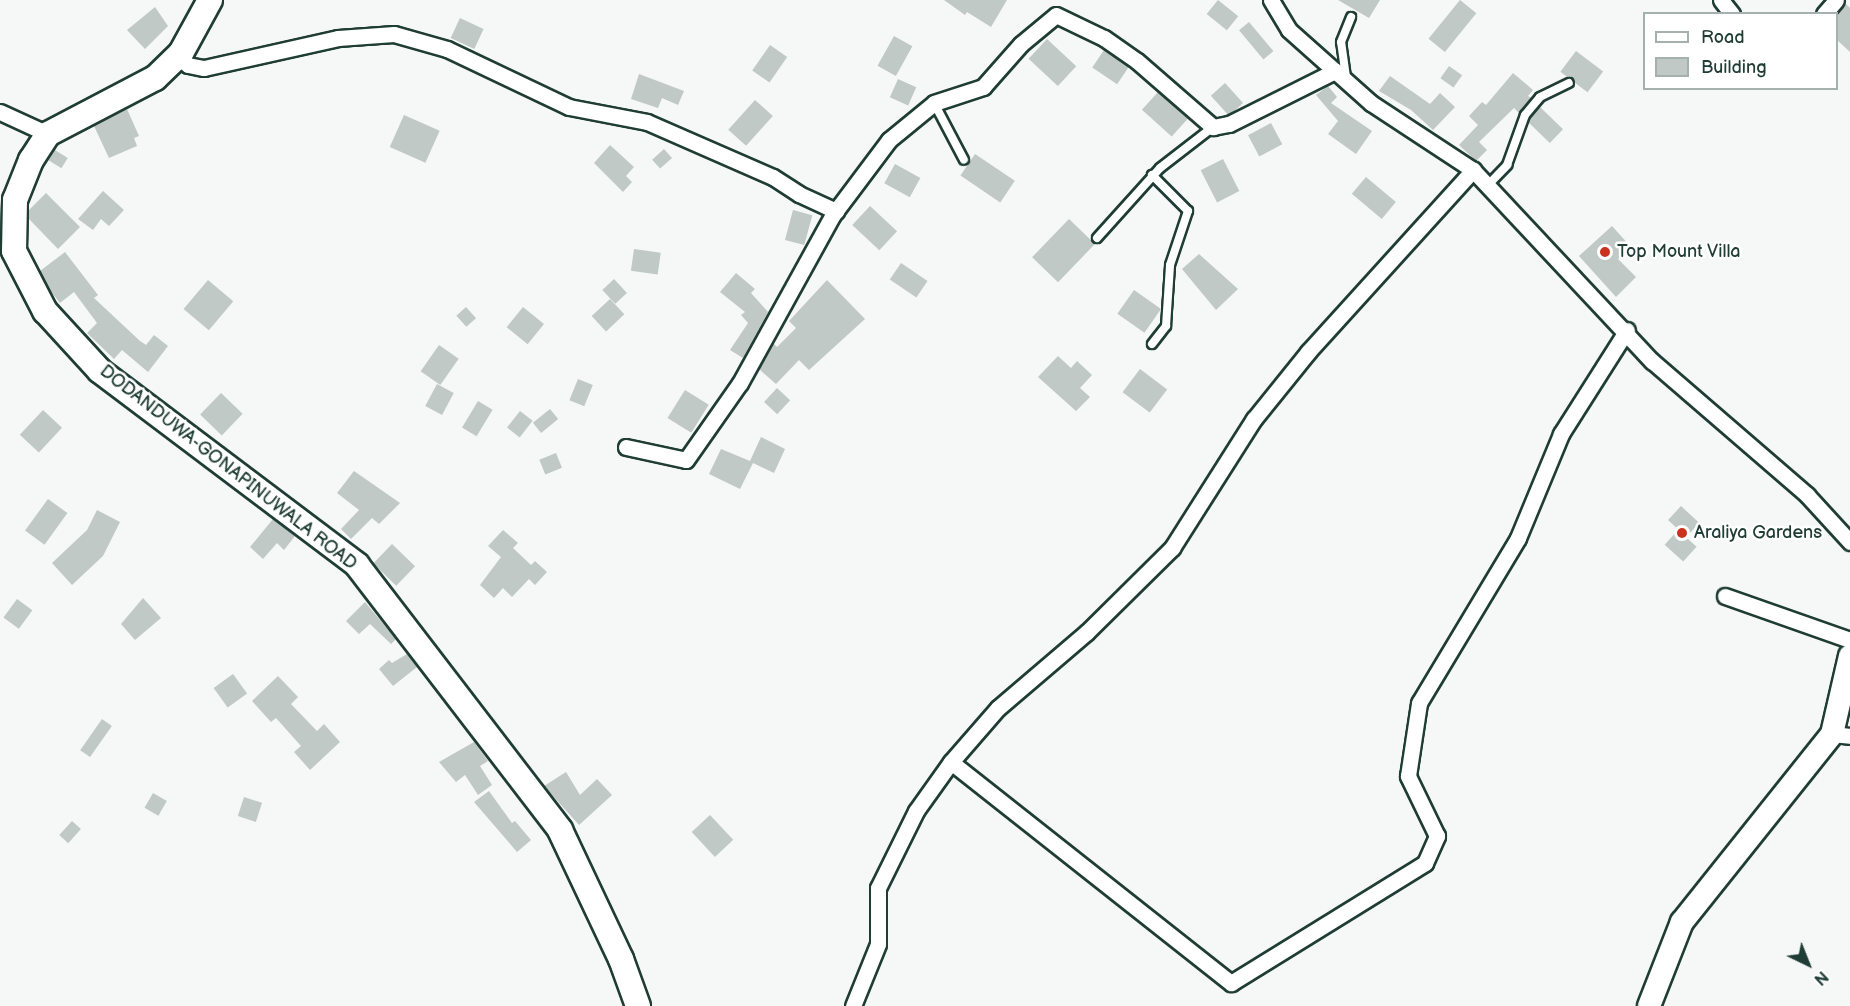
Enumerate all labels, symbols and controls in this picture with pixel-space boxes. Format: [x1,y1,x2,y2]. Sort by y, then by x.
legend [1643,12,1838,90]
text: Road [1701,27,1745,48]
text: Building [1701,57,1767,78]
place label: Top Mount Villa [1617,241,1741,263]
marker: Top Mount Villa [1598,245,1612,259]
street label: DODANDUWA-GONAPINUWALA ROAD [95,361,361,575]
place label: Araliya Gardens [1694,522,1822,544]
marker: Araliya Gardens [1675,526,1689,540]
north arrow [1778,934,1838,994]
text: N [1810,966,1831,989]

